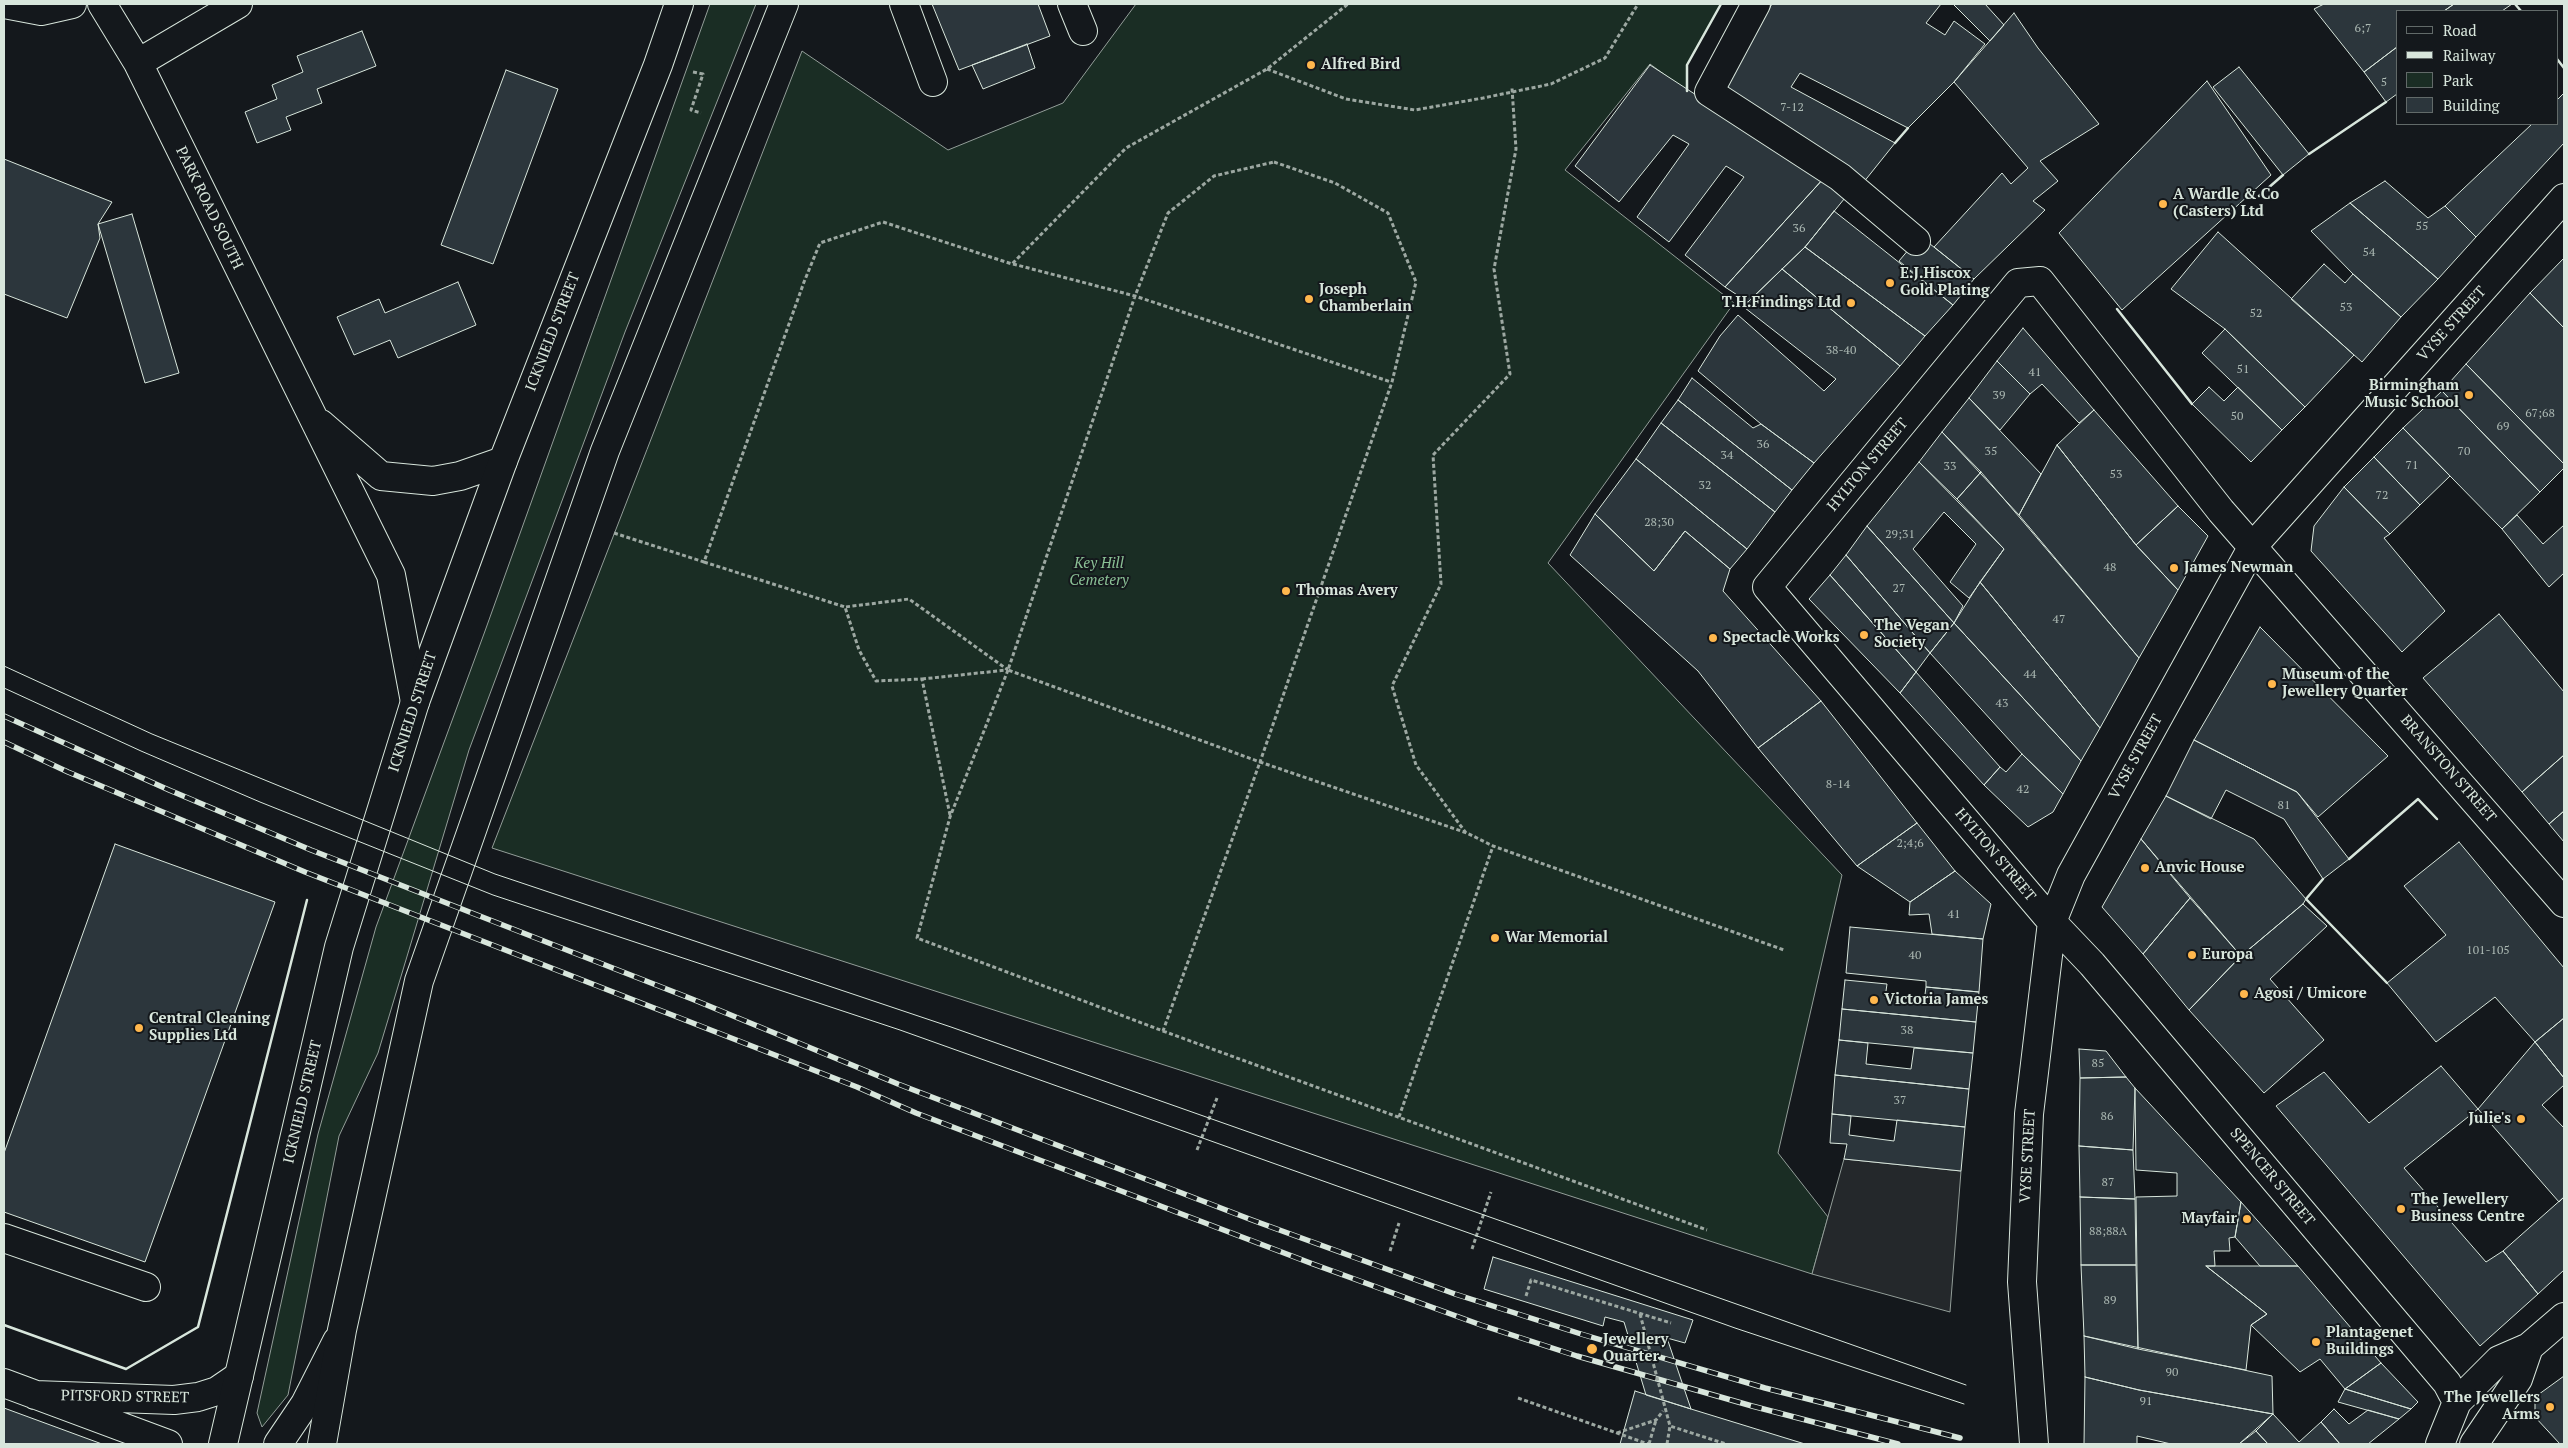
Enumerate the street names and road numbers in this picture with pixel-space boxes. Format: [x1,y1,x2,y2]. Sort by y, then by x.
street label: PARK ROAD SOUTH [171,144,247,272]
street label: ICKNIELD STREET [522,270,584,394]
street label: VYSE STREET [2414,283,2490,365]
street label: HYLTON STREET [1824,415,1912,515]
street label: ICKNIELD STREET [385,649,441,775]
street label: VYSE STREET [2105,712,2167,802]
street label: BRANSTON STREET [2396,712,2500,826]
street label: HYLTON STREET [1951,805,2039,905]
street label: ICKNIELD STREET [280,1039,326,1165]
street label: VYSE STREET [2017,1109,2039,1203]
street label: SPENCER STREET [2226,1125,2318,1229]
street label: PITSFORD STREET [61,1387,189,1407]

